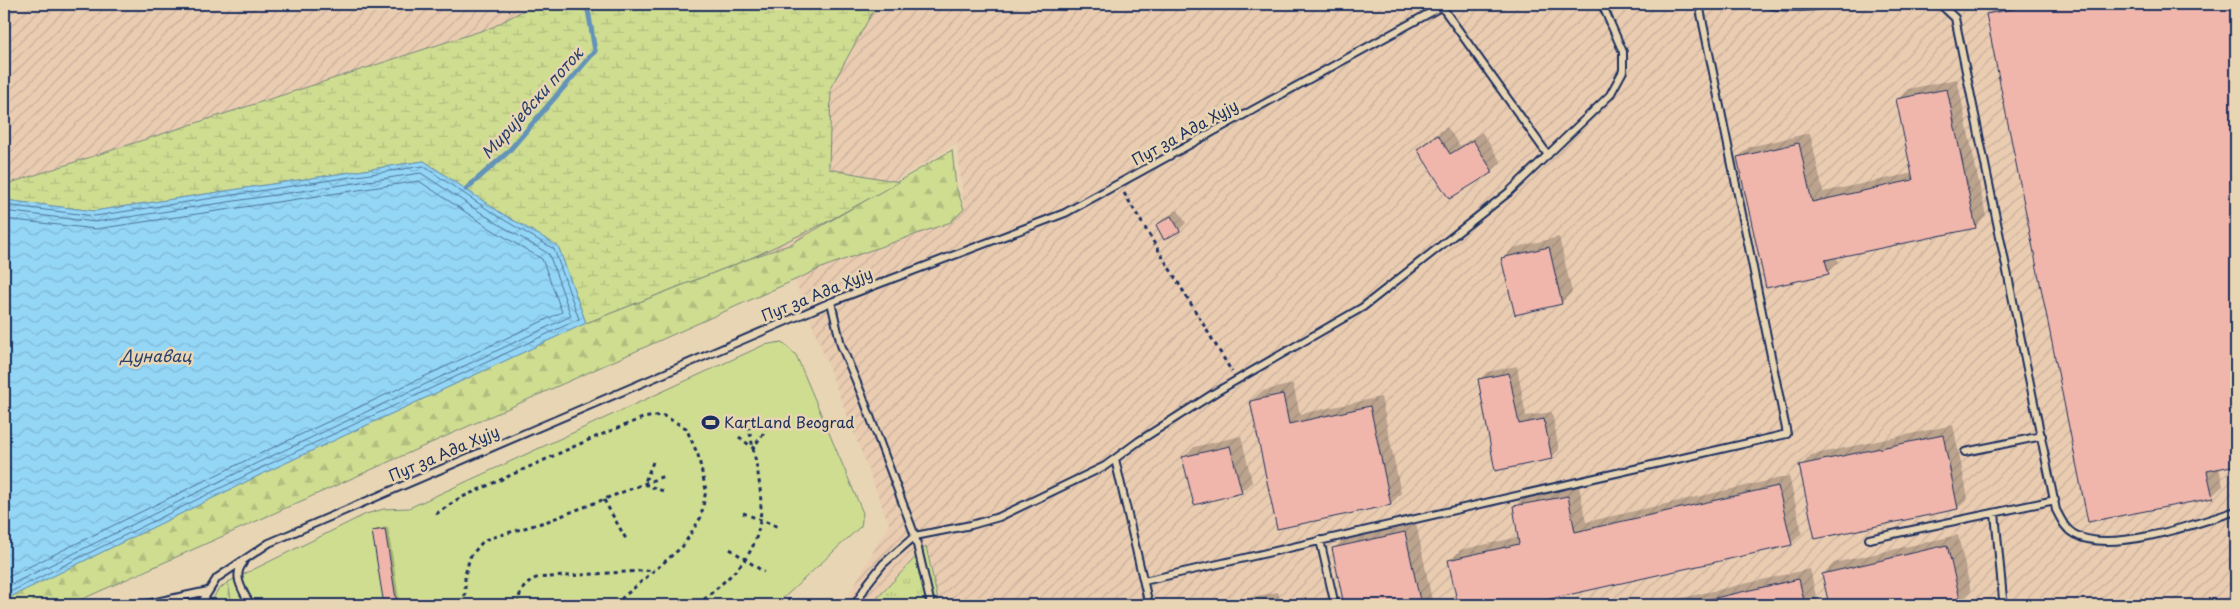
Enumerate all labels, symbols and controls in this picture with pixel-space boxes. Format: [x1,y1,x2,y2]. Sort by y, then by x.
water label: Миријевски поток [475,40,589,163]
street label: Пут за Ада Хују [1127,93,1241,170]
street label: Пут за Ада Хују [757,261,875,326]
water label: Дунавац [118,343,192,367]
place label: KartLand Beograd [724,410,854,433]
sports icon: KartLand Beograd [700,413,720,433]
street label: Пут за Ада Хују [385,419,502,486]

